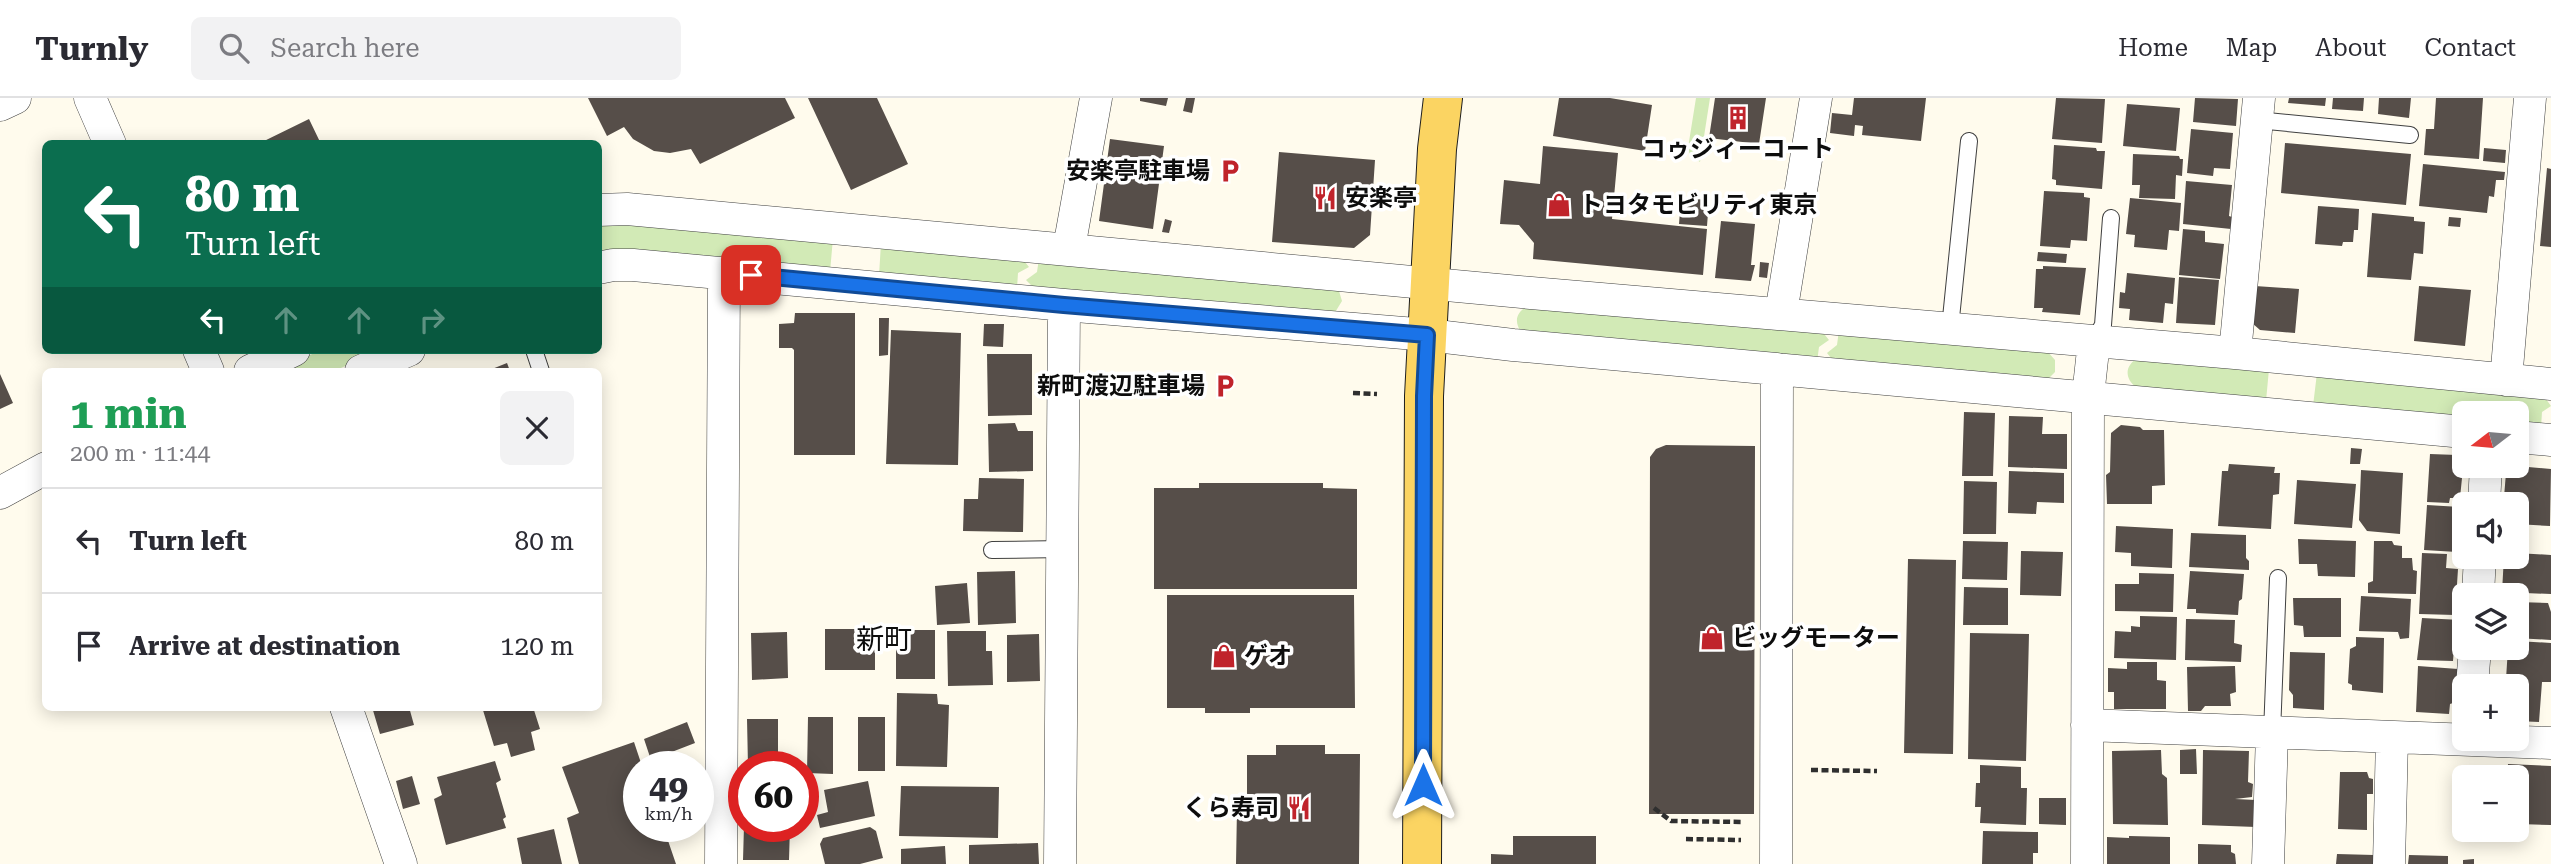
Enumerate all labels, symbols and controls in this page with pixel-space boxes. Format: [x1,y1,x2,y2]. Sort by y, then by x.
search box [191,17,681,80]
text: Turnly [35,29,149,68]
icon: search [215,29,253,67]
text: Search here [271,33,419,63]
text: Home [2118,34,2188,62]
text: Map [2226,34,2277,62]
text: About [2315,34,2386,62]
text: Contact [2424,34,2516,62]
building icon: コゥジィーコート [1724,104,1752,132]
place label: コゥジィーコート [1642,135,1834,163]
place label: 安楽亭駐車場 [1066,157,1210,185]
parking icon: 安楽亭駐車場 [1216,157,1244,185]
text: 80 m [185,166,300,223]
icon: left [70,168,161,259]
restaurant icon: 安楽亭 [1311,184,1339,212]
place label: 安楽亭 [1345,184,1417,212]
shop icon: トヨタモビリティ東京 [1545,191,1573,219]
place label: トヨタモビリティ東京 [1579,191,1818,219]
text: Turn left [185,225,320,263]
pin [721,245,781,305]
icon: arrive [732,256,770,294]
icon: left [194,301,232,339]
icon: ahead [267,301,305,339]
icon: ahead [340,301,378,339]
icon: right [413,301,451,339]
place label: 新町渡辺駐車場 [1037,372,1205,400]
parking icon: 新町渡辺駐車場 [1211,372,1239,400]
text: 1 min [70,389,187,438]
button: close [500,391,574,465]
north arrow [2452,401,2529,478]
map controls [2452,401,2529,842]
text: 200 m · 11:44 [70,440,210,467]
button: sound [2452,492,2529,569]
icon: left [70,522,108,560]
text: Turn left [129,526,247,556]
text: 80 m [515,526,574,556]
button: layers [2452,583,2529,660]
district label: 新町 [856,623,912,656]
shop icon: ビッグモーター [1698,624,1726,652]
place label: ビッグモーター [1732,624,1900,652]
icon: arrive [70,627,108,665]
text: Arrive at destination [129,631,400,661]
text: 120 m [500,631,574,661]
shop icon: ゲオ [1210,642,1238,670]
place label: ゲオ [1244,642,1292,670]
button: + [2452,674,2529,751]
position arrow [1386,748,1460,822]
speed limit sign: 60 [728,751,819,842]
button: − [2452,765,2529,842]
text: 49 [649,767,688,808]
place label: くら寿司 [1183,794,1279,822]
restaurant icon: くら寿司 [1285,794,1313,822]
text: km/h [644,803,693,824]

